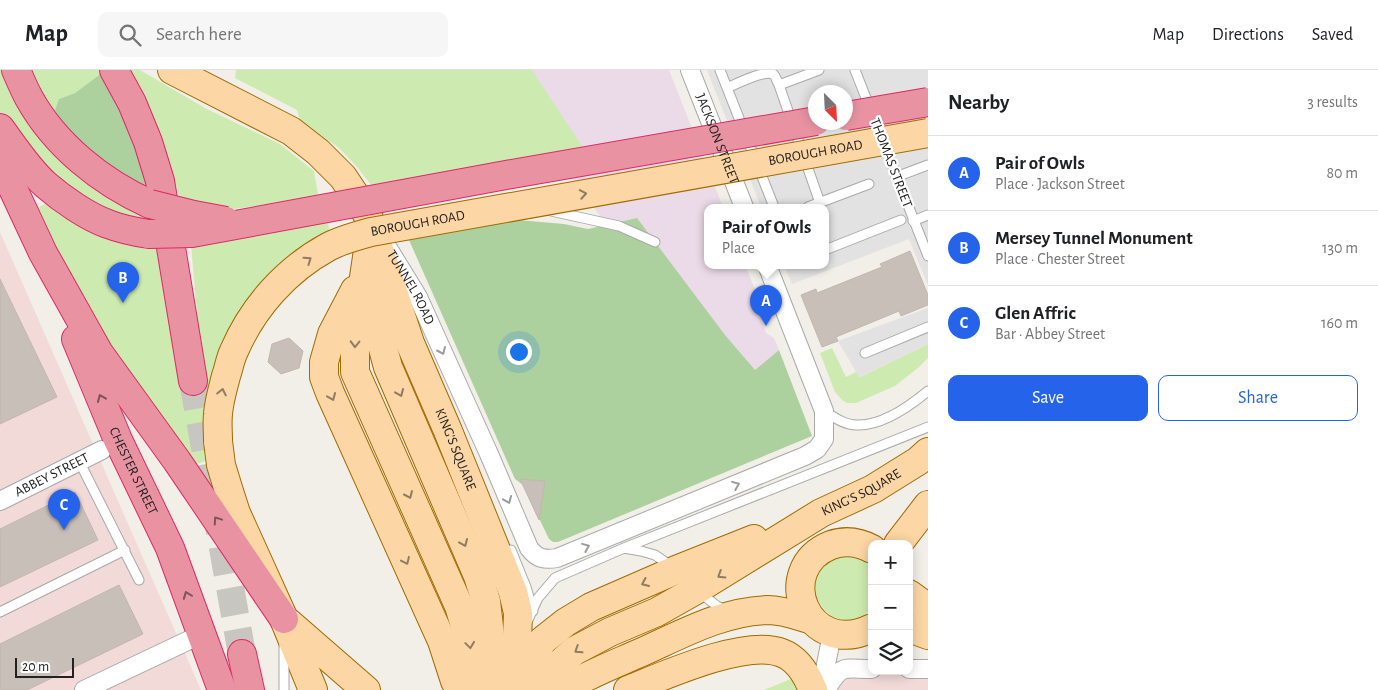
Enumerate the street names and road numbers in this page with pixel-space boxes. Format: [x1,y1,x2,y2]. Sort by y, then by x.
street label: JACKSON STREET [693,92,741,186]
street label: THOMAS STREET [868,116,915,210]
street label: BOROUGH ROAD [767,138,864,168]
street label: BOROUGH ROAD [369,208,466,239]
street label: TUNNEL ROAD [384,248,437,327]
street label: KING'S SQUARE [432,406,478,493]
street label: CHESTER STREET [107,425,160,517]
street label: ABBEY STREET [13,451,91,499]
street label: KING'S SQUARE [819,466,903,519]

